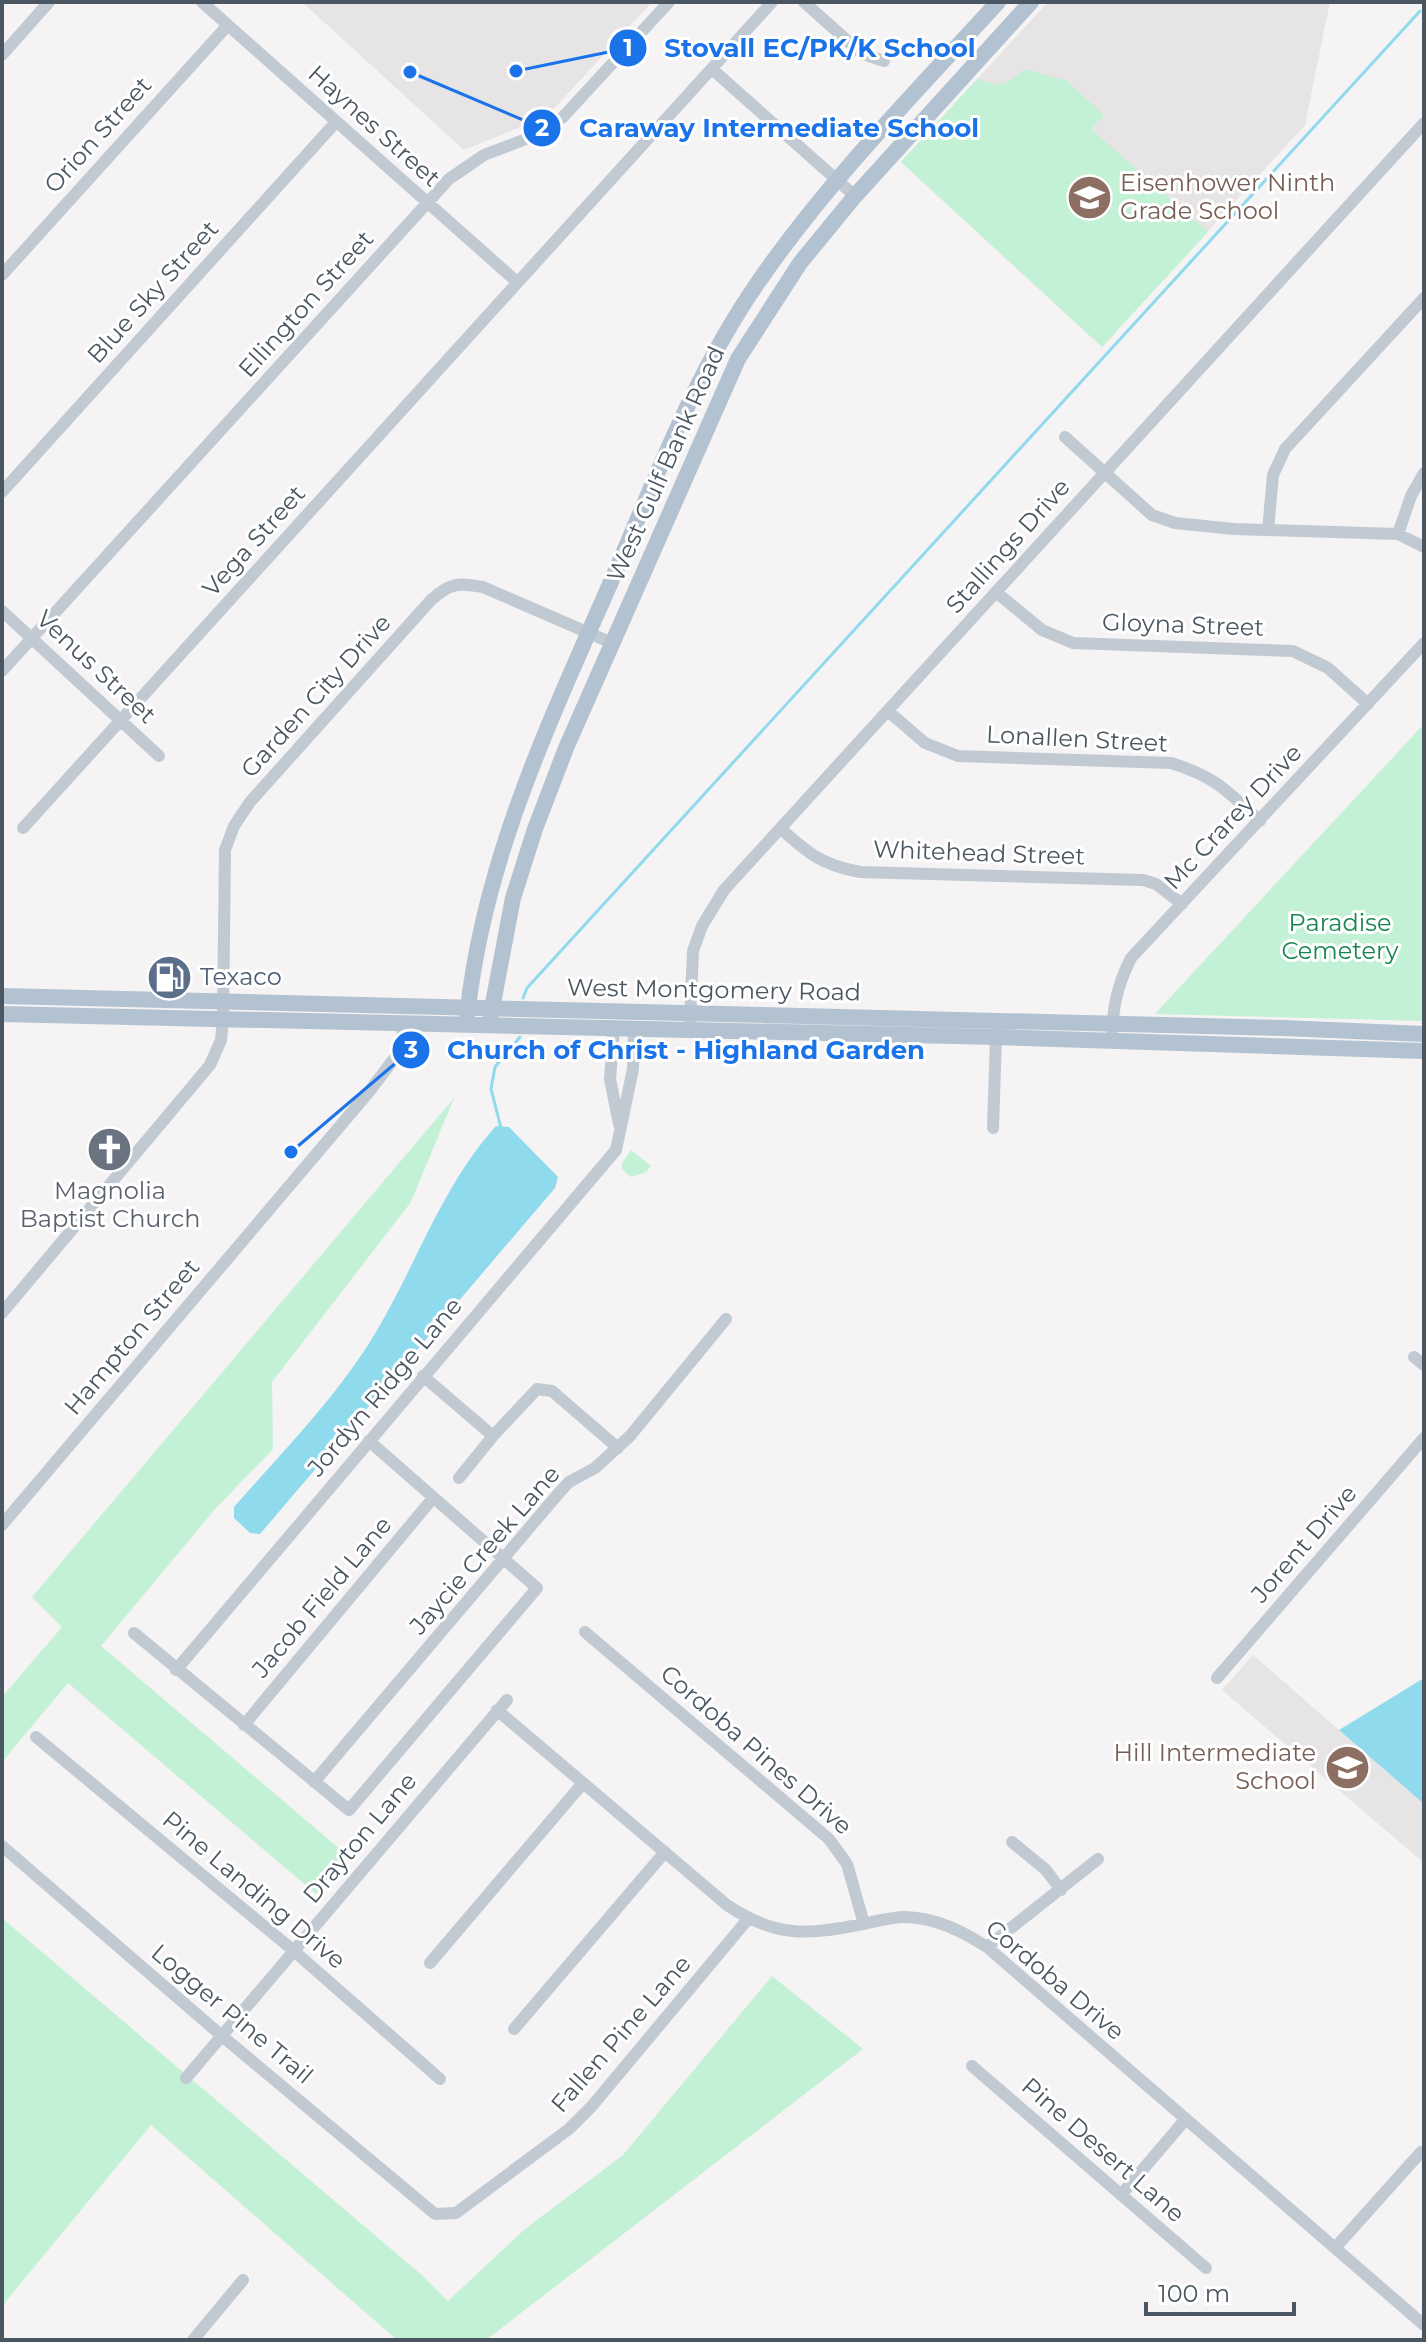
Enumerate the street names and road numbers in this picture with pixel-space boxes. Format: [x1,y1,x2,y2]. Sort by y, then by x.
street label: Haynes Street [302,59,446,193]
street label: Orion Street [38,70,157,199]
street label: Blue Sky Street [81,214,224,369]
street label: Ellington Street [232,224,379,383]
street label: West Gulf Bank Road [600,341,731,586]
street label: Stallings Drive [940,472,1076,619]
street label: Vega Street [196,479,311,602]
street label: Venus Street [31,604,162,730]
street label: Gloyna Street [1102,607,1265,642]
street label: Garden City Drive [235,608,397,783]
street label: Lonallen Street [985,719,1169,758]
street label: Mc Crarey Drive [1158,738,1307,895]
street label: Whitehead Street [873,834,1086,871]
street label: West Montgomery Road [567,972,861,1007]
street label: Hampton Street [58,1253,205,1421]
street label: Jordyn Ridge Lane [301,1291,468,1483]
street label: Jaycie Creek Lane [403,1459,566,1641]
street label: Jorent Drive [1244,1479,1362,1609]
street label: Jacob Field Lane [245,1510,397,1684]
street label: Cordoba Pines Drive [655,1659,858,1841]
street label: Drayton Lane [297,1767,423,1909]
street label: Pine Landing Drive [157,1805,352,1975]
street label: Cordoba Drive [980,1913,1130,2046]
street label: Logger Pine Trail [146,1938,319,2090]
street label: Fallen Pine Lane [545,1949,697,2118]
street label: Pine Desert Lane [1016,2071,1191,2228]

